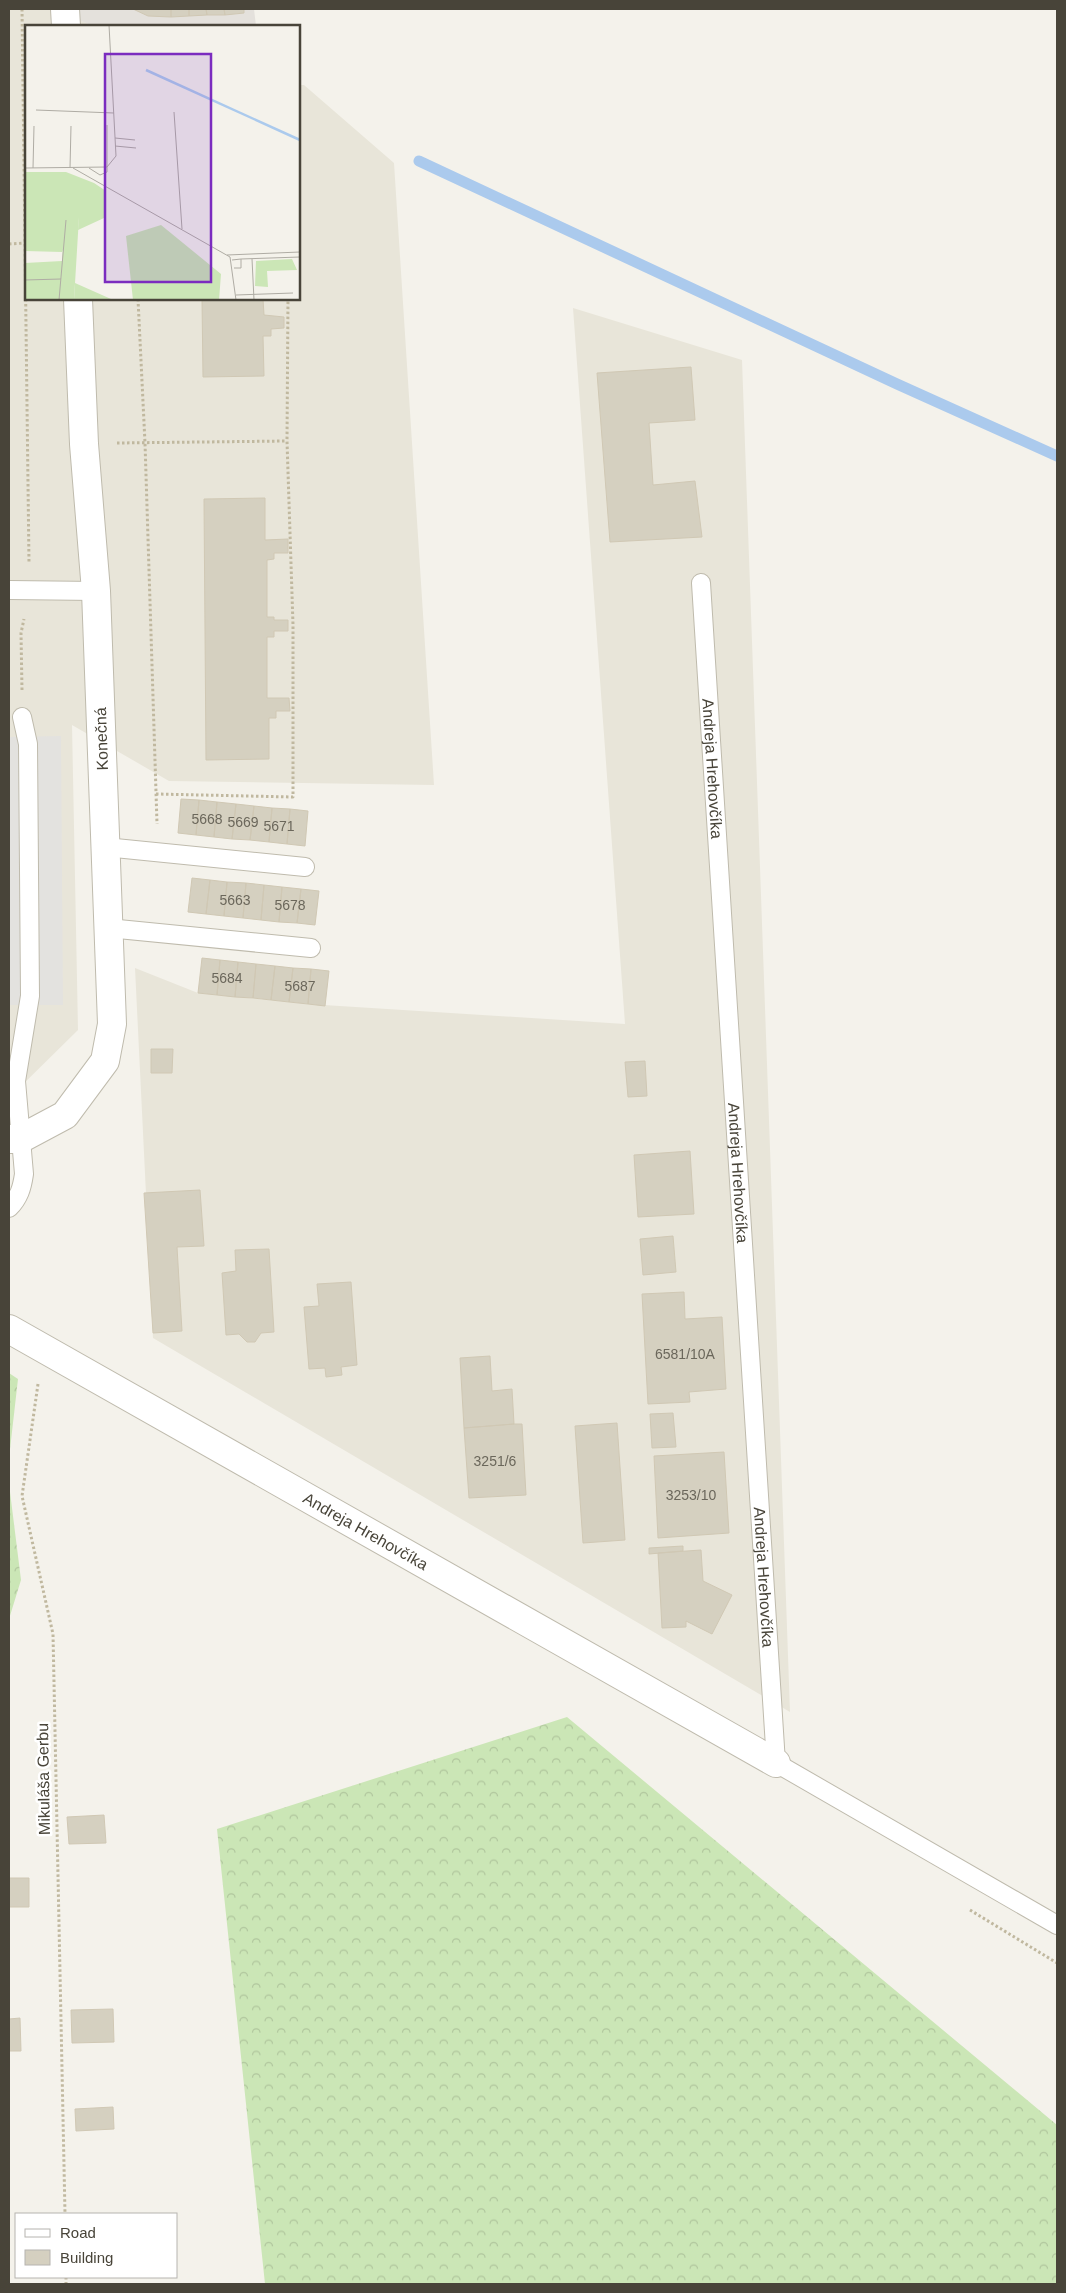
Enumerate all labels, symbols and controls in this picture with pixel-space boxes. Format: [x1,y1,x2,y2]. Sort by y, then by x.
inset map [25,25,300,300]
street label: Andreja Hrehovčíka [699,698,725,839]
street label: Konečná [92,707,111,771]
house number: 5668 [191,811,223,827]
house number: 5669 [227,814,259,830]
house number: 5671 [263,818,295,834]
house number: 5663 [219,892,251,908]
house number: 5678 [274,897,306,913]
house number: 5684 [211,970,243,986]
house number: 5687 [284,978,316,994]
street label: Andreja Hrehovčíka [725,1102,751,1244]
house number: 6581/10A [655,1346,716,1362]
house number: 3251/6 [474,1453,517,1469]
house number: 3253/10 [666,1487,717,1503]
street label: Andreja Hrehovčíka [300,1489,431,1573]
street label: Andreja Hrehovčíka [751,1506,777,1648]
street label: Mikuláša Gerbu [34,1723,53,1835]
legend [15,2213,178,2278]
text: Road [60,2224,96,2241]
text: Building [60,2249,113,2266]

